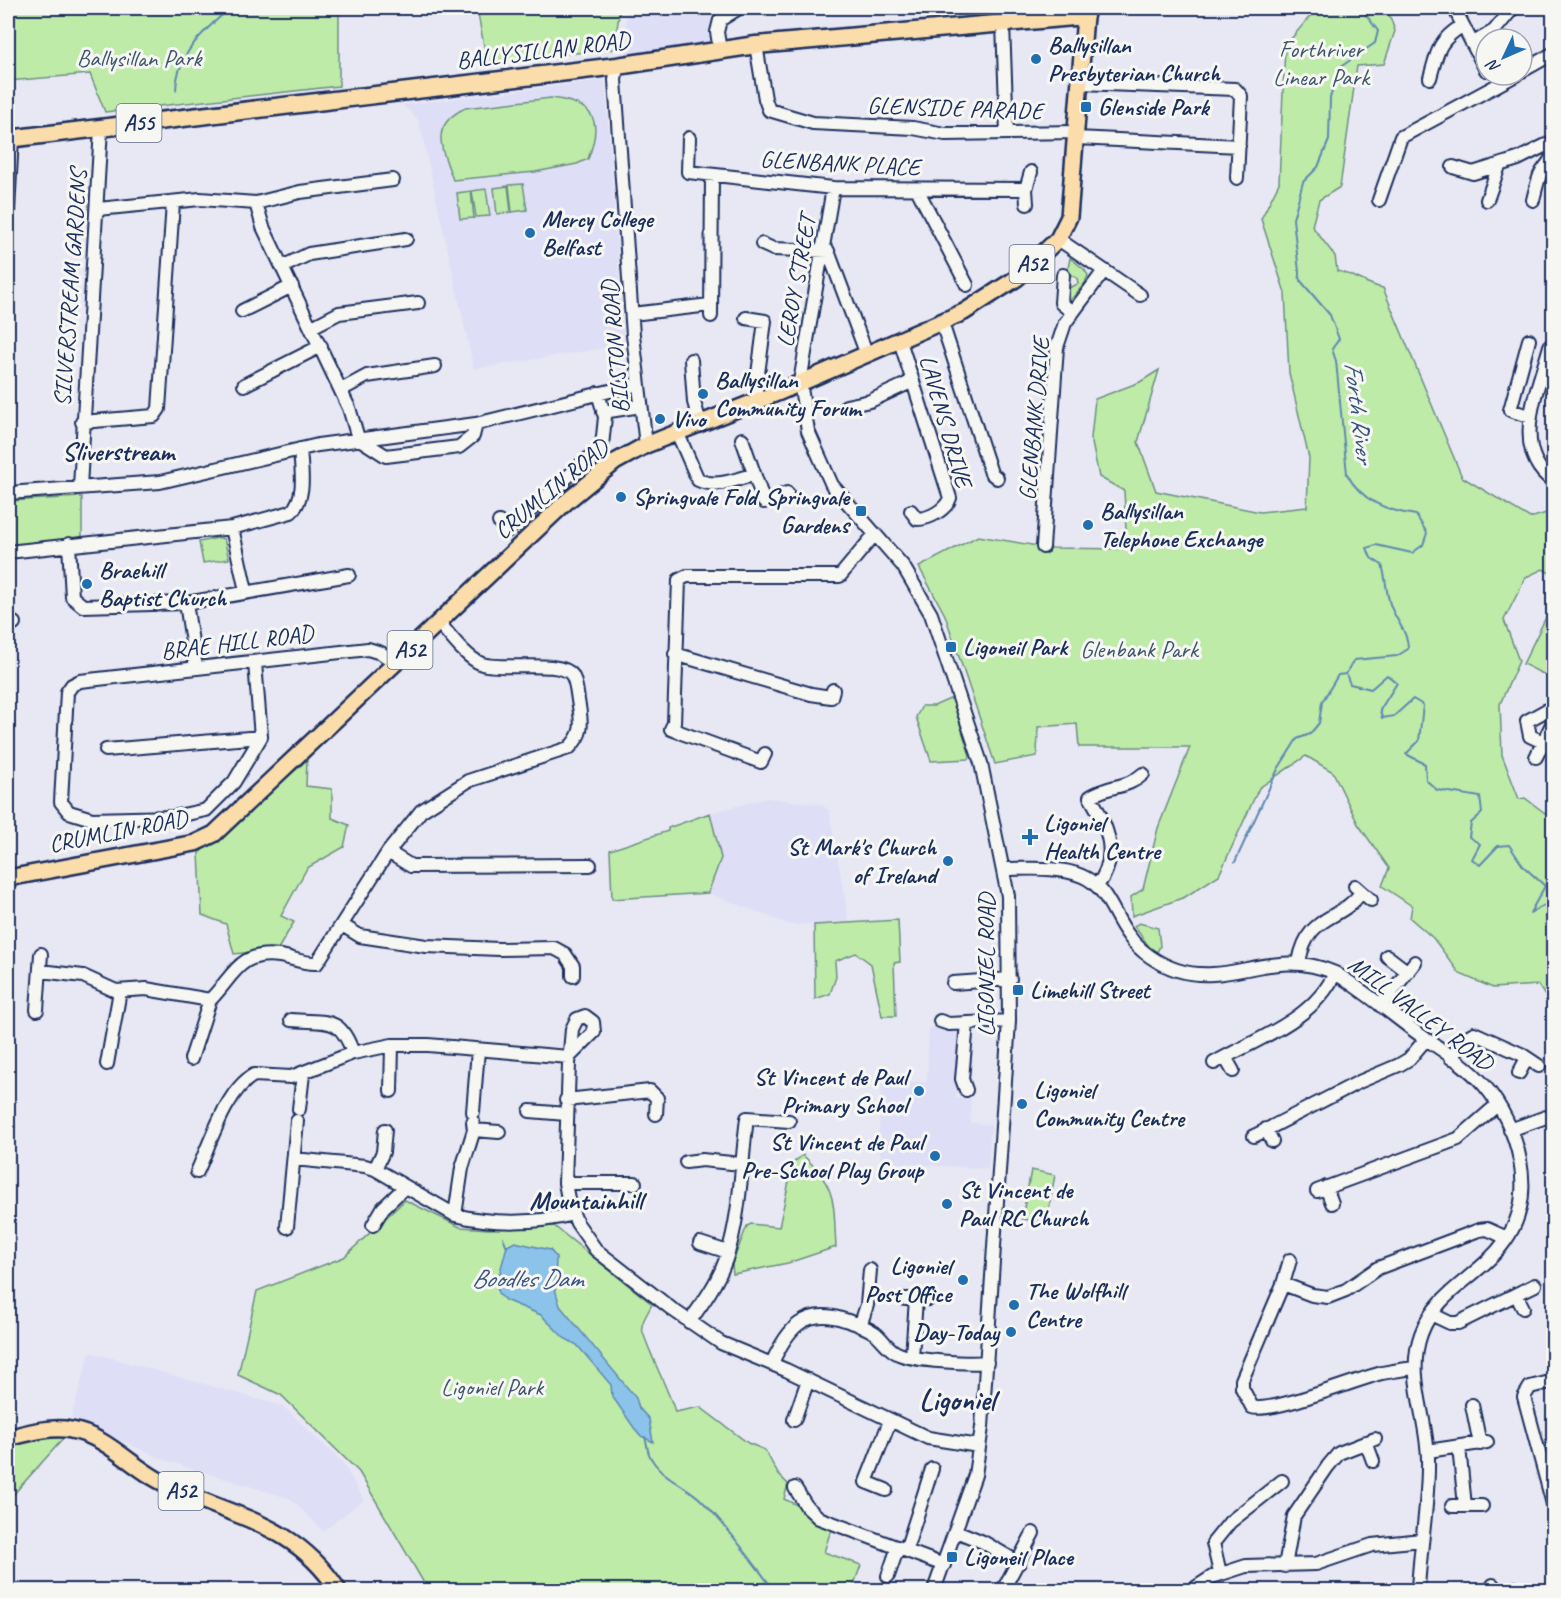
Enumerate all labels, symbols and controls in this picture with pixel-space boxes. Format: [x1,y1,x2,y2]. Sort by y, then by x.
street label: BALLYSILLAN ROAD [455,24,634,76]
north arrow [1474,27,1534,87]
place label: Ballysillan Presbyterian Church [1048,30,1221,88]
park label: Forthriver Linear Park [1273,34,1371,92]
park label: Ballysillan Park [77,43,204,73]
marker: Ballysillan Presbyterian Church [1029,52,1043,66]
text: N [1481,54,1505,77]
street label: GLENSIDE PARADE [867,90,1046,126]
place label: Glenside Park [1098,92,1211,122]
marker: Glenside Park [1079,100,1093,114]
road number: A55 [116,104,162,142]
street label: GLENBANK PLACE [759,144,924,182]
street label: SILVERSTREAM GARDENS [47,164,94,407]
place label: Mercy College Belfast [542,204,655,262]
street label: LEROY STREET [770,208,823,349]
marker: Mercy College Belfast [523,226,537,240]
road number: A52 [1010,245,1054,283]
street label: BILSTON ROAD [594,277,636,415]
street label: GLENBANK DRIVE [1012,333,1056,502]
street label: LAVENS DRIVE [913,352,980,494]
water label: Forth River [1336,360,1382,468]
place label: Ballysillan Community Forum [715,365,863,423]
marker: Ballysillan Community Forum [696,387,710,401]
place label: Vivo [672,404,708,434]
marker: Vivo [653,412,667,426]
street label: CRUMLIN ROAD [488,431,616,546]
district label: Sliverstream [62,435,176,468]
place label: Springvale Fold [633,482,761,512]
place label: Springvale Gardens [765,482,852,540]
marker: Springvale Fold [614,490,628,504]
place label: Ballysillan Telephone Exchange [1100,496,1264,554]
marker: Springvale Gardens [854,504,868,518]
marker: Ballysillan Telephone Exchange [1081,518,1095,532]
place label: Braehill Baptist Church [99,555,227,613]
marker: Braehill Baptist Church [80,577,94,591]
street label: BRAE HILL ROAD [159,618,317,666]
road number: A52 [388,631,432,669]
place label: Ligoneil Park [963,632,1069,662]
park label: Glenbank Park [1080,634,1200,664]
marker: Ligoneil Park [944,640,958,654]
street label: CRUMLIN ROAD [46,802,192,859]
place label: Ligoniel Health Centre [1044,808,1162,866]
marker: Ligoniel Health Centre [1021,828,1039,846]
place label: St Mark's Church of Ireland [787,832,940,890]
marker: St Mark's Church of Ireland [941,854,955,868]
street label: LIGONIEL ROAD [971,891,1001,1037]
street label: MILL VALLEY ROAD [1343,949,1501,1079]
place label: Limehill Street [1030,975,1153,1005]
marker: Limehill Street [1011,983,1025,997]
place label: St Vincent de Paul Primary School [754,1062,912,1120]
place label: Ligoniel Community Centre [1034,1075,1186,1133]
marker: St Vincent de Paul Primary School [912,1084,926,1098]
marker: Ligoniel Community Centre [1015,1097,1029,1111]
place label: St Vincent de Paul Pre-School Play Group [741,1127,928,1185]
marker: St Vincent de Paul Pre-School Play Group [928,1149,942,1163]
place label: St Vincent de Paul RC Church [959,1175,1089,1233]
district label: Mountainhill [529,1184,648,1217]
marker: St Vincent de Paul RC Church [940,1197,954,1211]
place label: Ligoniel Post Office [865,1251,956,1309]
water label: Boodles Dam [471,1262,585,1295]
marker: Ligoniel Post Office [956,1273,970,1287]
place label: The Wolfhill Centre [1026,1276,1129,1334]
marker: The Wolfhill Centre [1007,1298,1021,1312]
place label: Day-Today [913,1317,1001,1347]
marker: Day-Today [1004,1325,1018,1339]
park label: Ligoniel Park [441,1372,545,1402]
district label: Ligoniel [919,1381,1001,1419]
road number: A52 [158,1472,204,1510]
place label: Ligoneil Place [964,1542,1075,1572]
marker: Ligoneil Place [945,1550,959,1564]

